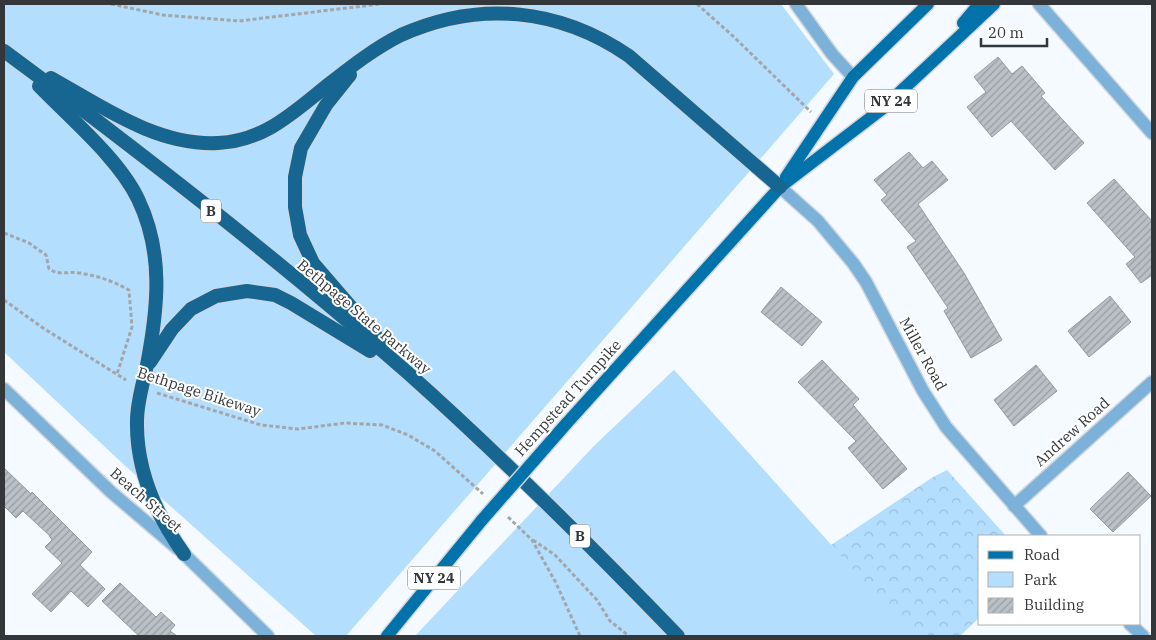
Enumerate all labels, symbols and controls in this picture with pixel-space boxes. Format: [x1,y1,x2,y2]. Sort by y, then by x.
scale bar [981,15,1047,47]
text: 20 m [988,23,1024,42]
road number: NY 24 [865,90,917,112]
road number: B [201,200,221,222]
street label: Bethpage State Parkway [293,255,435,378]
street label: Miller Road [896,314,951,394]
street label: Hempstead Turnpike [510,335,625,460]
street label: Bethpage Bikeway [135,363,263,420]
street label: Andrew Road [1030,393,1113,470]
street label: Beach Street [106,463,186,536]
road number: B [570,524,590,548]
legend [978,535,1141,625]
text: Road [1024,545,1060,564]
road number: NY 24 [408,566,460,590]
text: Park [1024,570,1057,589]
text: Building [1024,595,1084,614]

